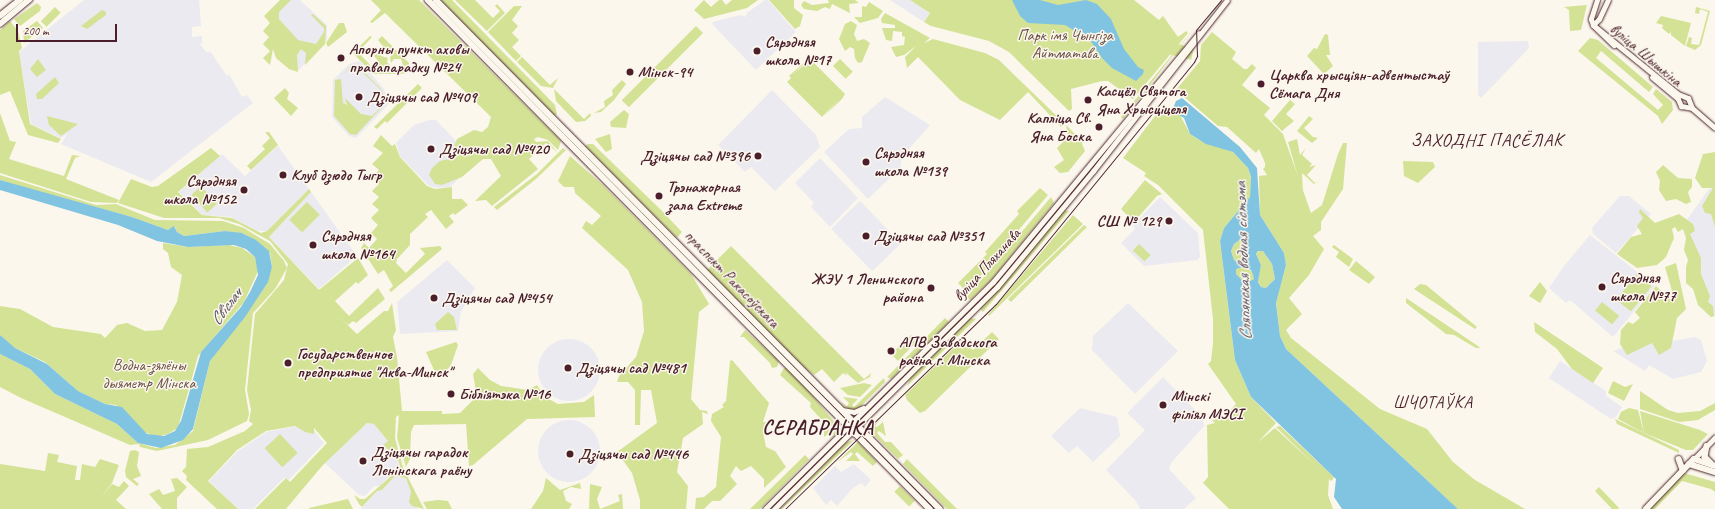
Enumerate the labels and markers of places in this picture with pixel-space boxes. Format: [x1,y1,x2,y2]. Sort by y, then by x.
place label: Сярэдняя школа №17 [765,32,831,70]
place label: Апорны пункт аховы правапарадку №24 [349,39,468,77]
marker: Сярэдняя школа №17 [752,46,762,56]
marker: Апорны пункт аховы правапарадку №24 [336,53,346,63]
place label: Мінск-94 [638,62,692,82]
place label: Царква хрысціян-адвентыстаў Сёмага Дня [1269,65,1449,103]
marker: Мінск-94 [625,67,635,77]
marker: Царква хрысціян-адвентыстаў Сёмага Дня [1256,79,1266,89]
place label: Касцёл Святога Яна Хрысціцеля [1096,81,1187,119]
place label: Дзіцячы сад №409 [367,87,476,107]
marker: Дзіцячы сад №409 [354,92,364,102]
marker: Касцёл Святога Яна Хрысціцеля [1083,95,1093,105]
place label: Капліца Св. Яна Боска [1026,108,1091,146]
marker: Капліца Св. Яна Боска [1094,122,1104,132]
place label: Дзіцячы сад №420 [439,139,549,159]
place label: Сярэдняя школа №139 [874,143,947,181]
marker: Дзіцячы сад №420 [426,144,436,154]
place label: Дзіцячы сад №396 [640,146,750,166]
marker: Дзіцячы сад №396 [753,151,763,161]
marker: Сярэдняя школа №139 [861,157,871,167]
place label: Клуб дзюдо Тыгр [291,165,382,185]
marker: Клуб дзюдо Тыгр [278,170,288,180]
place label: Сярэдняя школа №152 [163,171,236,209]
place label: Трэнажорная зала Extreme [667,177,741,215]
marker: Сярэдняя школа №152 [239,185,249,195]
marker: Трэнажорная зала Extreme [654,191,664,201]
place label: СШ № 129 [1097,211,1161,231]
marker: СШ № 129 [1164,216,1174,226]
place label: Сярэдняя школа №164 [321,226,394,264]
place label: Дзіцячы сад №351 [874,226,983,246]
marker: Дзіцячы сад №351 [861,231,871,241]
marker: Сярэдняя школа №164 [308,240,318,250]
place label: Сярэдняя школа №77 [1610,268,1676,306]
place label: ЖЭУ 1 Ленинского района [811,269,923,307]
marker: Сярэдняя школа №77 [1597,282,1607,292]
marker: ЖЭУ 1 Ленинского района [926,283,936,293]
place label: Дзіцячы сад №454 [442,288,551,308]
marker: Дзіцячы сад №454 [429,293,439,303]
place label: АПВ Завадскога раёна г. Мінска [899,332,996,370]
place label: Государственное предприятие "Аква-Минск" [297,344,452,382]
marker: АПВ Завадскога раёна г. Мінска [886,346,896,356]
marker: Государственное предприятие "Аква-Минск" [282,357,294,369]
place label: Дзіцячы сад №481 [576,358,686,378]
marker: Дзіцячы сад №481 [563,363,573,373]
place label: Бібліятэка №16 [459,384,550,404]
place label: Мінскі філіял МЭСІ [1171,386,1243,424]
marker: Бібліятэка №16 [446,389,456,399]
marker: Мінскі філіял МЭСІ [1158,400,1168,410]
place label: Дзіцячы гарадок Ленінскага раёну [371,442,471,480]
place label: Дзіцячы сад №446 [578,444,688,464]
marker: Дзіцячы сад №446 [565,449,575,459]
marker: Дзіцячы гарадок Ленінскага раёну [358,456,368,466]

